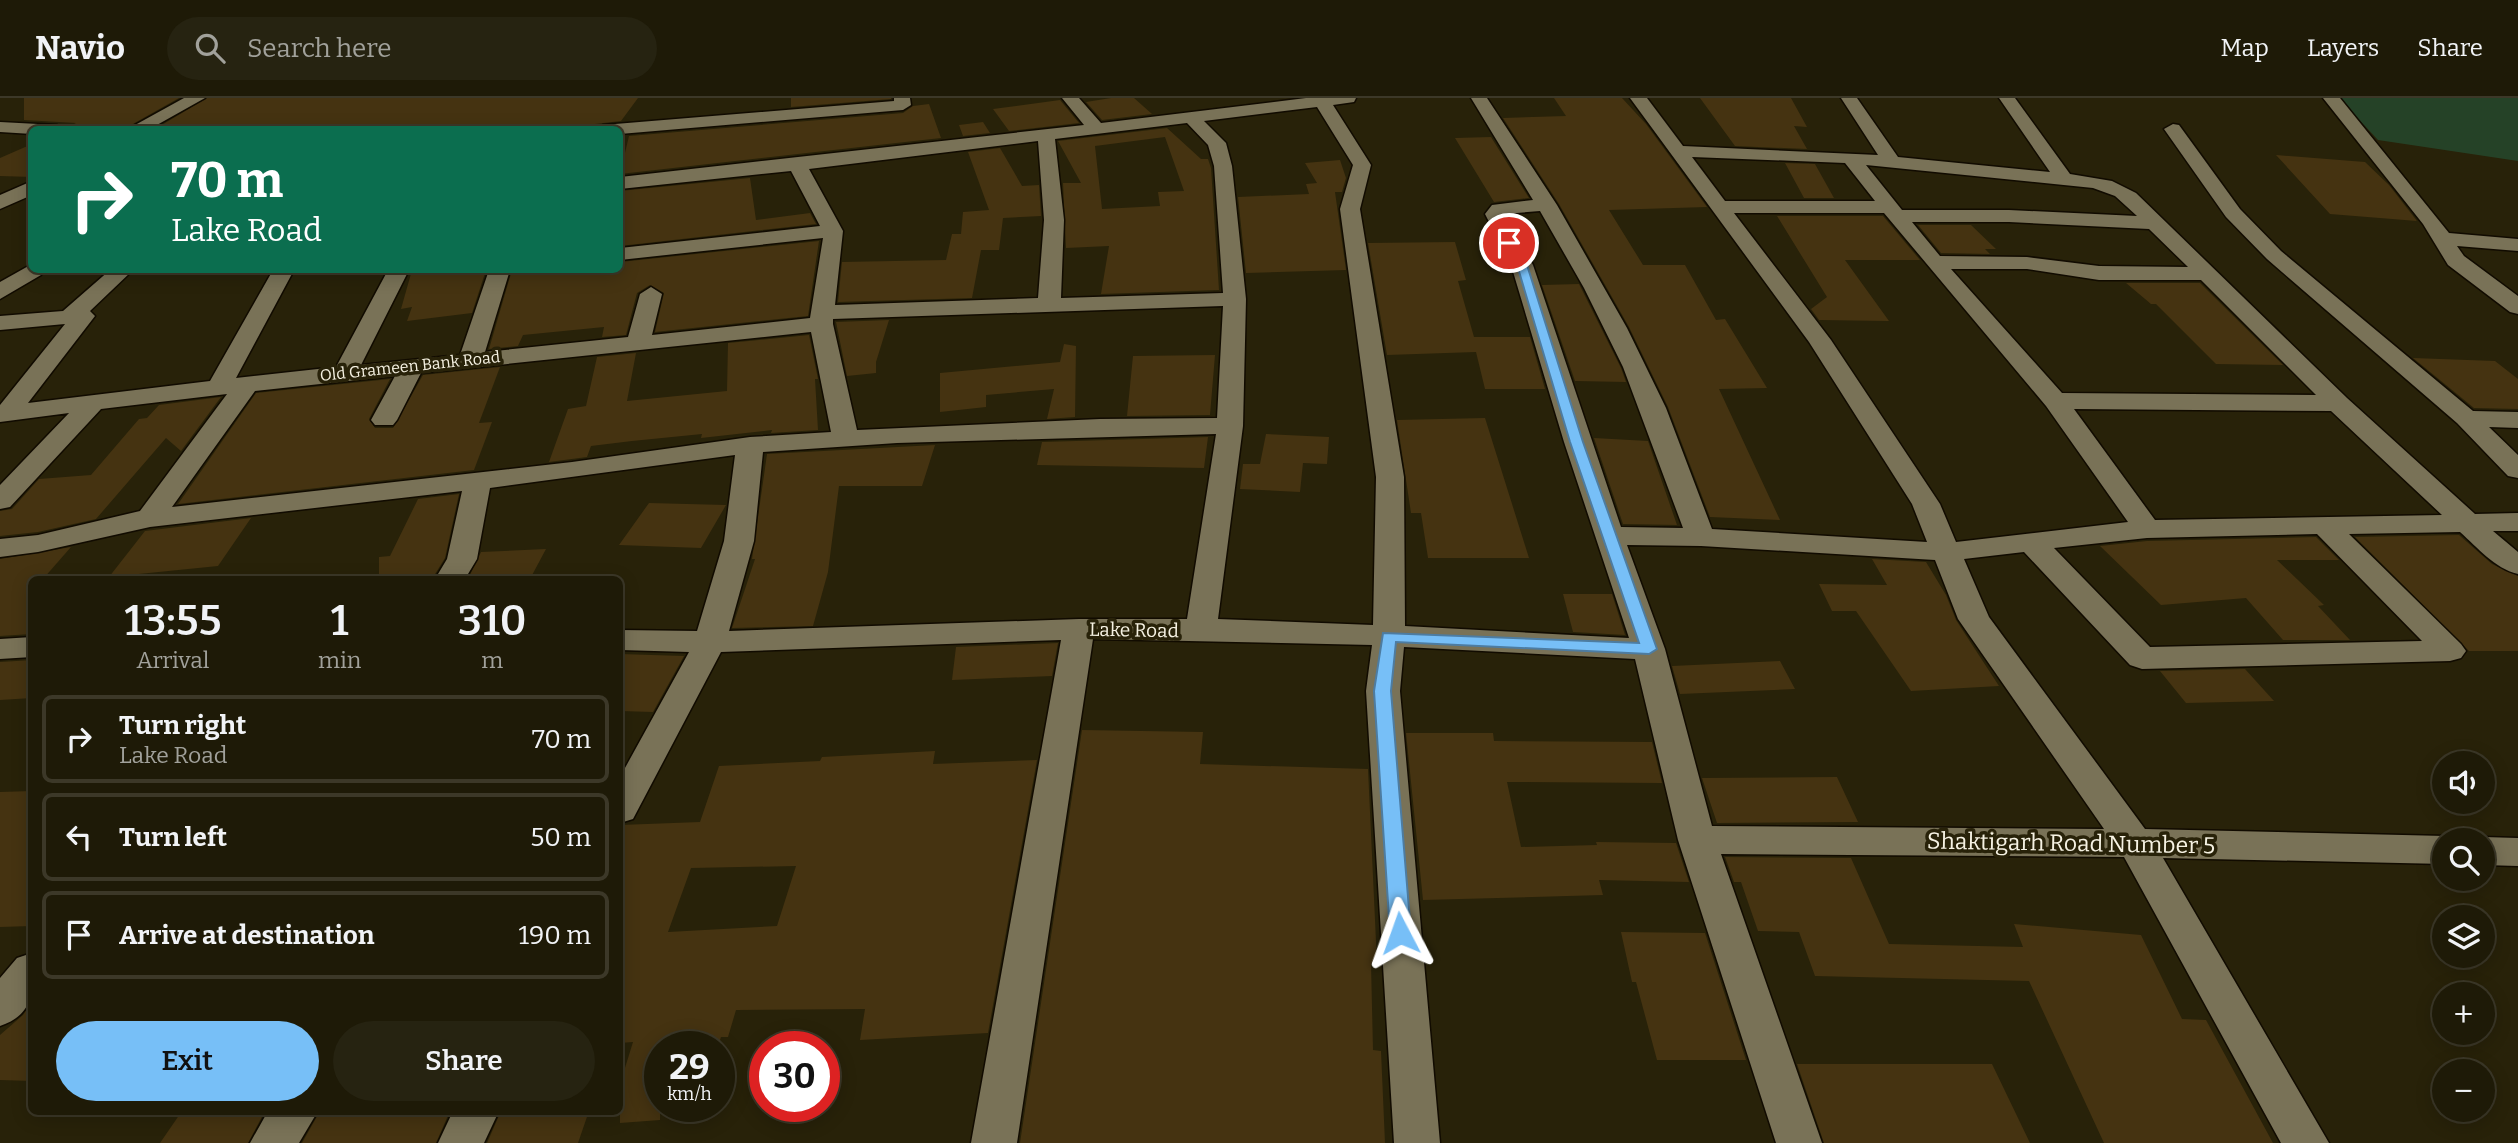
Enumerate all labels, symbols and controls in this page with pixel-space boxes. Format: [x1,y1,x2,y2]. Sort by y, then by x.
search box [167,17,657,80]
text: Navio [35,28,125,68]
icon: search [191,29,229,67]
text: Search here [247,33,391,64]
text: Map [2221,34,2269,62]
text: Layers [2307,34,2379,62]
text: Share [2417,34,2483,62]
text: 70 m [171,151,283,210]
icon: right [56,154,147,245]
text: Lake Road [171,211,322,249]
pin [1479,213,1539,273]
icon: arrive [1490,224,1528,262]
street label: Old Grameen Bank Road [319,347,502,385]
text: 13:55 [125,596,221,646]
text: 1 [331,596,349,646]
text: 310 [458,596,526,646]
street label: Lake Road [1089,618,1179,642]
text: Arrival [137,646,209,674]
text: min [318,646,361,674]
text: m [481,646,503,674]
text: Turn right [119,710,246,741]
icon: right [60,720,98,758]
text: 70 m [532,724,591,755]
text: Lake Road [119,741,228,769]
map controls [2432,751,2495,1122]
button: sound [2432,751,2495,814]
icon: left [60,818,98,856]
text: Turn left [119,822,227,853]
text: 50 m [530,822,591,853]
street label: Shaktigarh Road Number 5 [1927,826,2215,860]
button: search [2432,828,2495,891]
position arrow [1363,896,1437,970]
button: layers [2432,905,2495,968]
icon: arrive [60,916,98,954]
text: Arrive at destination [119,920,374,951]
text: 190 m [519,920,591,951]
button: + [2432,982,2495,1045]
button: Exit [56,1021,319,1101]
button: Share [333,1021,595,1101]
speed limit sign: 30 [749,1031,840,1122]
text: 29 [669,1046,710,1088]
button: − [2432,1059,2495,1122]
text: km/h [667,1083,712,1105]

